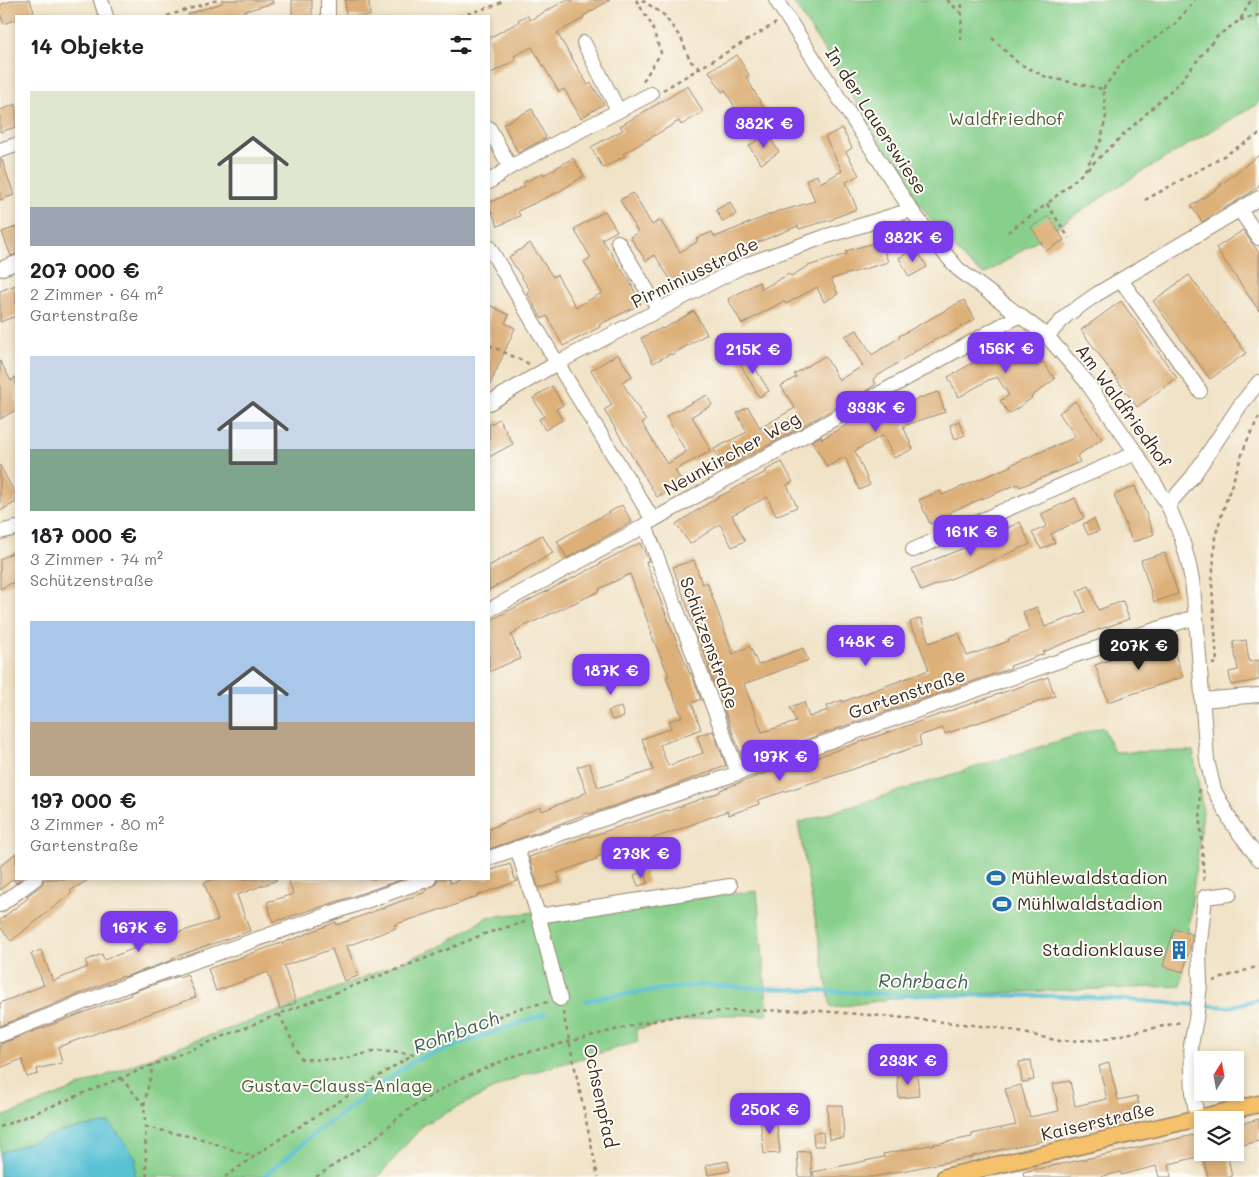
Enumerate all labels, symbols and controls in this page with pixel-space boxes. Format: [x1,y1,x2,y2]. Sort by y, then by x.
icon: filters [447,31,475,59]
text: 14 Objekte [30,32,144,59]
street label: In der Lauerswiese [820,42,933,199]
pin: 382K € [723,106,805,149]
park label: Waldfriedhof [949,106,1064,130]
text: 382K € [735,112,793,133]
icon: home [208,123,298,213]
pin: 382K € [872,220,954,263]
text: 382K € [884,226,942,247]
street label: Pirminiusstraße [627,231,762,313]
text: 207 000 € [30,256,140,283]
text: 2 Zimmer · 64 m² [30,283,163,304]
text: Gartenstraße [30,304,139,325]
pin: 215K € [712,332,794,375]
pin: 156K € [965,332,1047,374]
text: 156K € [978,337,1034,358]
text: 215K € [726,338,780,359]
street label: Am Waldfriedhof [1071,339,1177,473]
icon: home [208,388,298,478]
pin: 333K € [835,390,917,433]
text: 333K € [847,396,905,417]
street label: Neunkircher Weg [659,406,804,501]
pin: 161K € [930,514,1012,557]
text: 161K € [944,520,998,541]
text: 187 000 € [30,521,137,548]
text: 3 Zimmer · 74 m² [30,548,163,569]
text: Schützenstraße [30,569,154,590]
street label: Schützenstraße [675,573,745,712]
pin: 148K € [825,624,907,667]
pin: 207K € [1098,628,1180,671]
text: 148K € [838,630,894,651]
text: 207K € [1110,634,1168,655]
icon: home [208,653,298,743]
pin: 187K € [570,654,652,696]
text: 187K € [583,659,639,680]
street label: Gartenstraße [845,662,968,724]
pin: 197K € [739,740,821,782]
text: 197K € [753,745,807,766]
text: 197 000 € [30,786,136,813]
text: 3 Zimmer · 80 m² [30,813,164,834]
text: Gartenstraße [30,834,139,855]
pin: 273K € [600,836,682,879]
text: 273K € [613,842,669,863]
place label: Mühlewaldstadion [1011,865,1168,889]
sports icon: Mühlewaldstadion [985,867,1007,889]
place label: Mühlwaldstadion [1017,891,1162,915]
sports icon: Mühlwaldstadion [991,893,1013,915]
pin: 167K € [98,910,180,953]
text: 167K € [112,916,166,937]
place label: Stadionklause [1042,937,1164,961]
building icon: Stadionklause [1168,939,1190,961]
water label: Rohrbach [878,967,968,994]
water label: Rohrbach [409,1004,502,1059]
street label: Ochsenpfad [578,1042,624,1150]
pin: 233K € [867,1044,949,1086]
text: 233K € [879,1049,937,1070]
north arrow [1194,1051,1244,1101]
map controls [1194,1051,1244,1161]
park label: Gustav-Clauss-Anlage [241,1073,433,1097]
pin: 250K € [729,1092,811,1135]
street label: Kaiserstraße [1039,1096,1157,1146]
text: 250K € [741,1098,799,1119]
button: layers [1194,1111,1244,1161]

